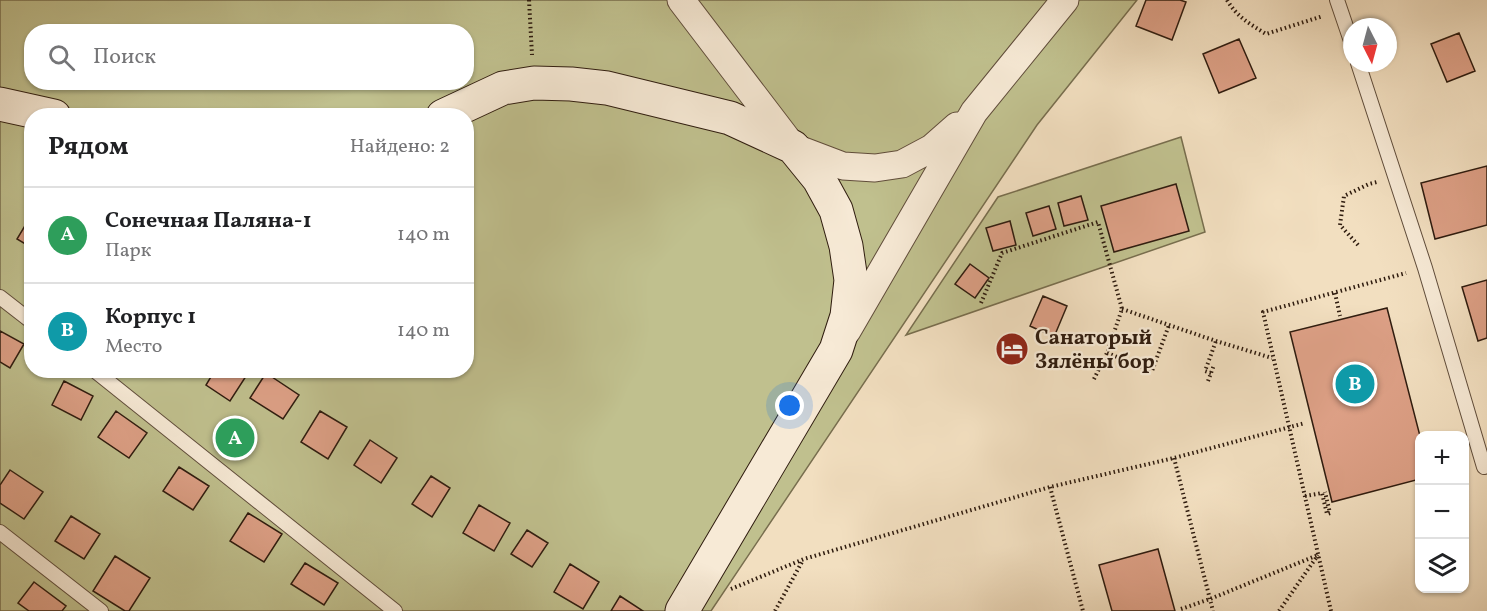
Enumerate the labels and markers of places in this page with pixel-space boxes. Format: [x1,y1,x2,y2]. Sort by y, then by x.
place label: Санаторый Зялёны бор [1035,324,1155,377]
hotel icon: Санаторый Зялёны бор [994,331,1030,367]
pin: B [1336,362,1374,406]
pin: A [216,416,254,460]

